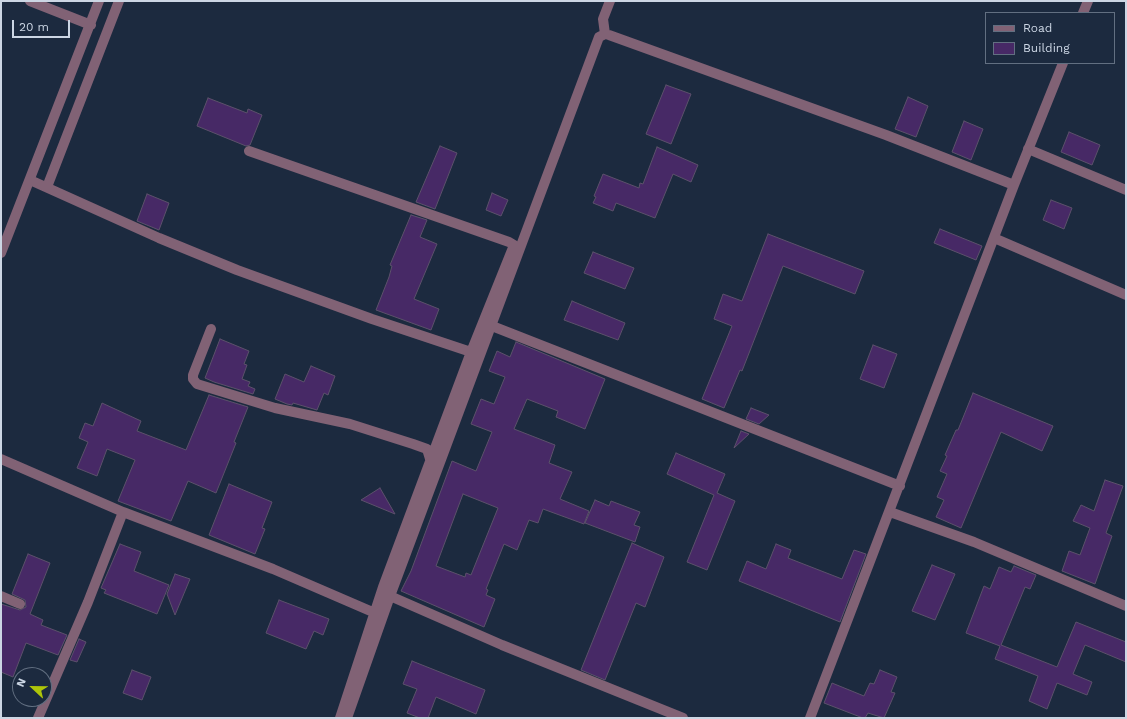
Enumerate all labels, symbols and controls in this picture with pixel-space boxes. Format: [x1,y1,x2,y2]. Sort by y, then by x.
scale bar [14,12,72,38]
legend [985,12,1115,64]
text: 20 m [19,20,49,34]
text: Road [1023,21,1052,35]
text: Building [1023,41,1070,55]
north arrow [12,667,52,707]
text: N [14,676,29,689]

